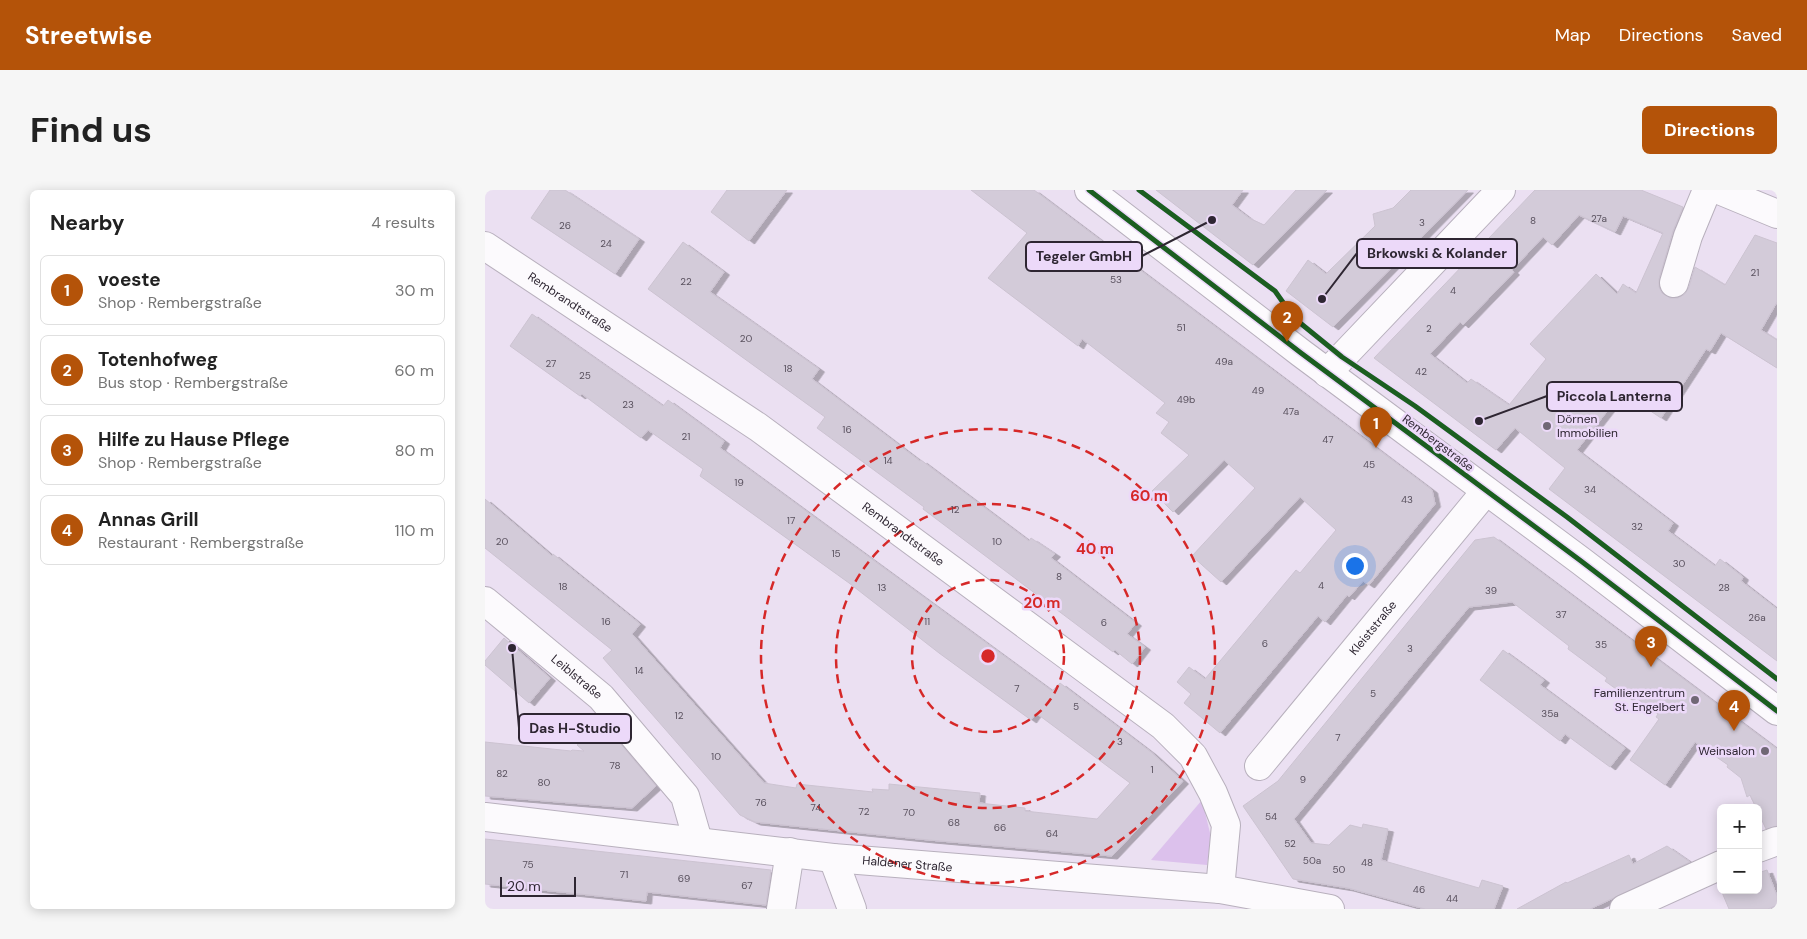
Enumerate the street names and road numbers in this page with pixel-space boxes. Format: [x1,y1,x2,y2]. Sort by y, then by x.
street label: Rembrandtstraße [525,269,615,336]
street label: Rembergstraße [1399,411,1477,475]
street label: Rembrandtstraße [859,499,947,570]
street label: Kleiststraße [1346,597,1400,658]
street label: Leiblstraße [548,651,606,703]
street label: Haldener Straße [862,852,953,876]

